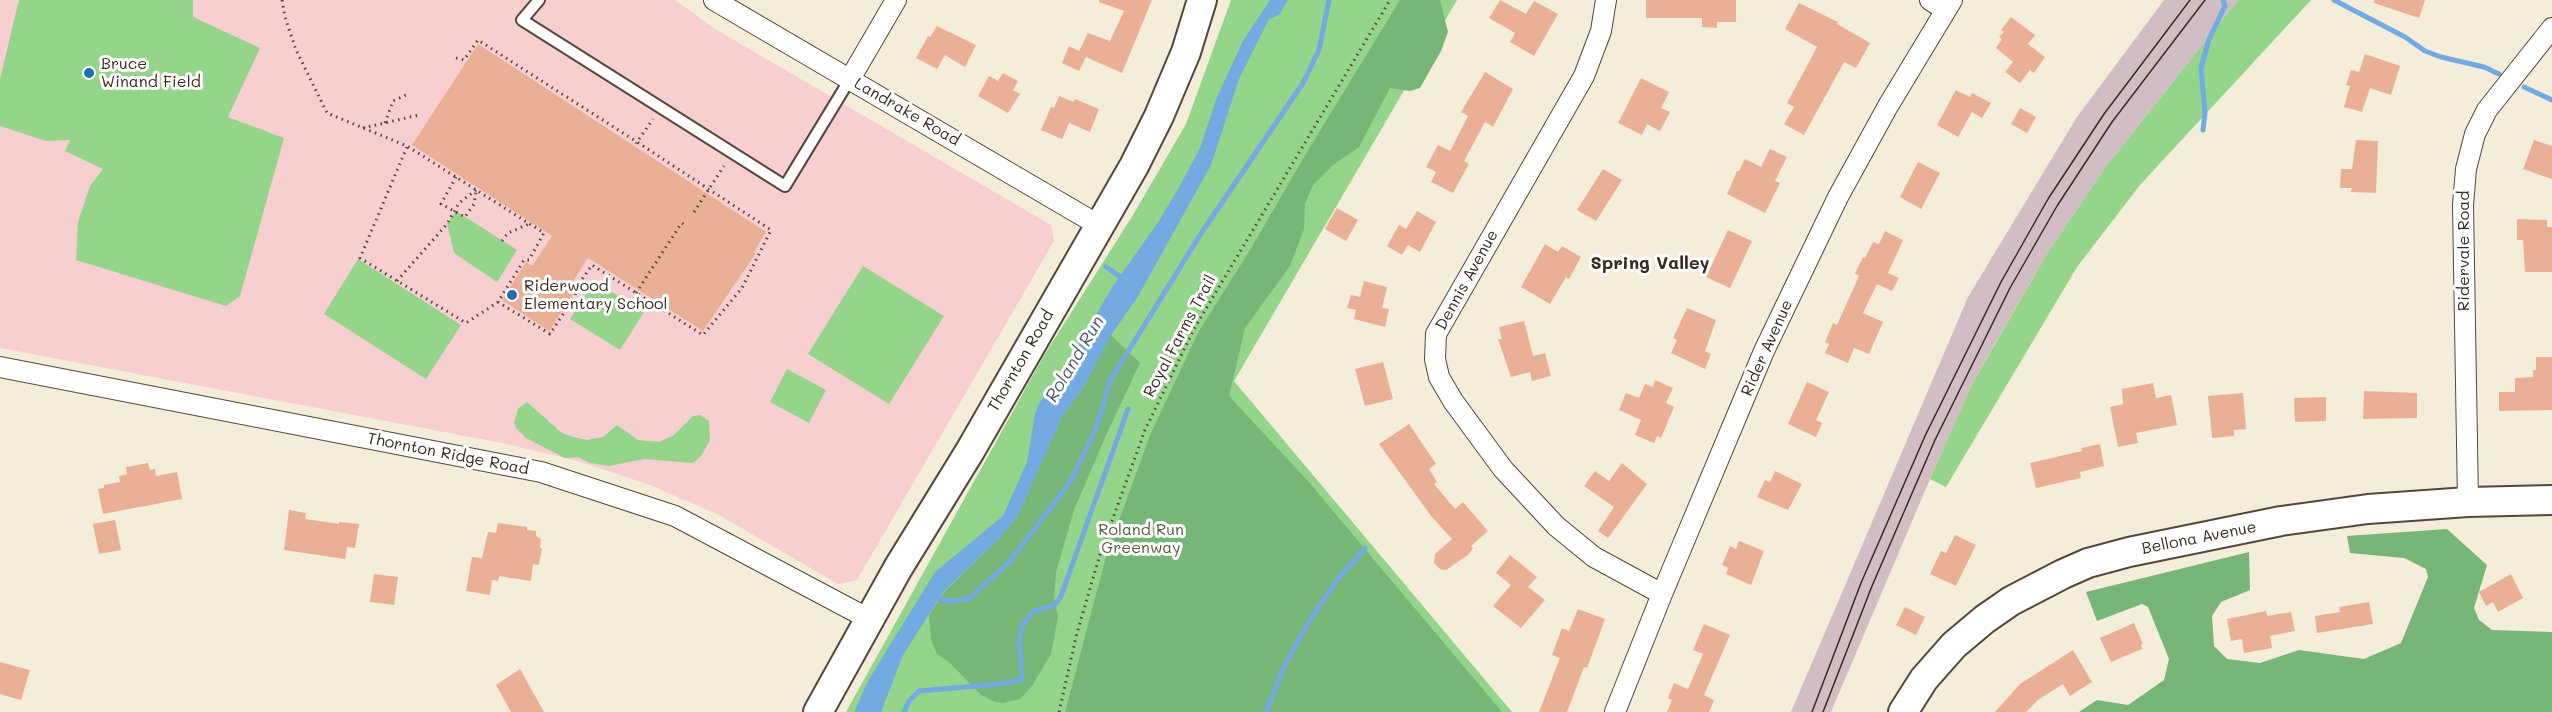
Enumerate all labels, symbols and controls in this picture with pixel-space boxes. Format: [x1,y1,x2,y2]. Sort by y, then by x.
place label: Bruce Winand Field [101,54,201,92]
marker: Bruce Winand Field [82,66,96,80]
street label: Landrake Road [851,74,963,150]
street label: Ridervale Road [2454,191,2474,311]
street label: Dennis Avenue [1432,226,1502,334]
district label: Spring Valley [1591,252,1709,274]
street label: Royal Farms Trail [1140,272,1220,400]
place label: Riderwood Elementary School [524,276,668,314]
marker: Riderwood Elementary School [505,288,519,302]
street label: Rider Avenue [1737,297,1797,399]
street label: Thornton Road [984,307,1058,415]
water label: Roland Run [1041,312,1109,406]
street label: Thornton Ridge Road [366,429,530,479]
street label: Bellona Avenue [2140,517,2258,559]
park label: Roland Run Greenway [1098,520,1184,558]

